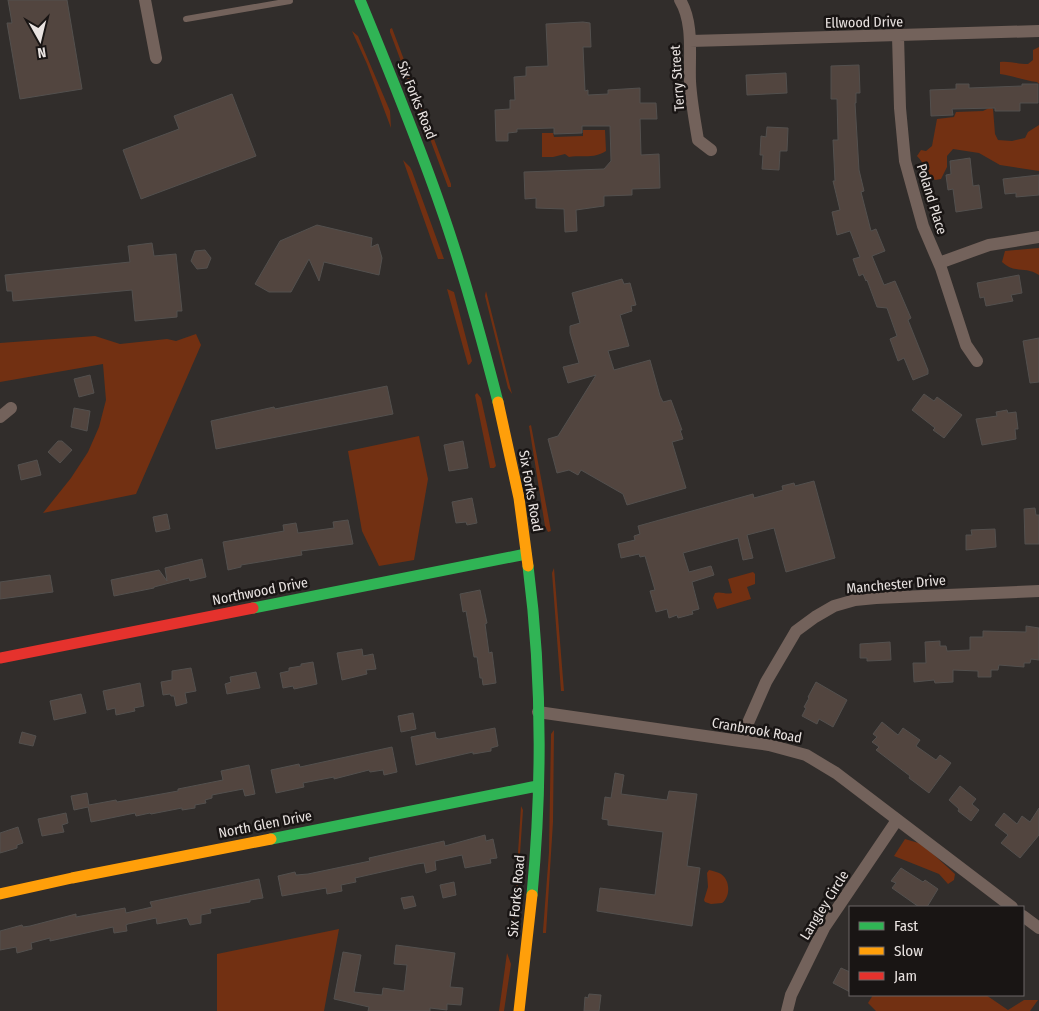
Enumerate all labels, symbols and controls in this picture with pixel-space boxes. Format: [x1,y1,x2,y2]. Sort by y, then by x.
street label: Ellwood Drive [825,13,903,32]
north arrow [15,15,65,65]
text: N [36,43,47,61]
street label: Terry Street [667,44,688,112]
street label: Six Forks Road [393,59,440,142]
street label: Poland Place [913,162,950,237]
street label: Six Forks Road [515,449,546,533]
street label: Manchester Drive [846,572,946,597]
street label: Northwood Drive [211,574,309,609]
street label: Cranbrook Road [711,714,803,747]
street label: North Glen Drive [217,807,313,842]
street label: Six Forks Road [504,854,529,938]
street label: Langley Circle [796,867,853,943]
legend [849,906,1024,996]
text: Fast [894,917,918,935]
text: Slow [894,942,923,960]
text: Jam [894,967,917,985]

